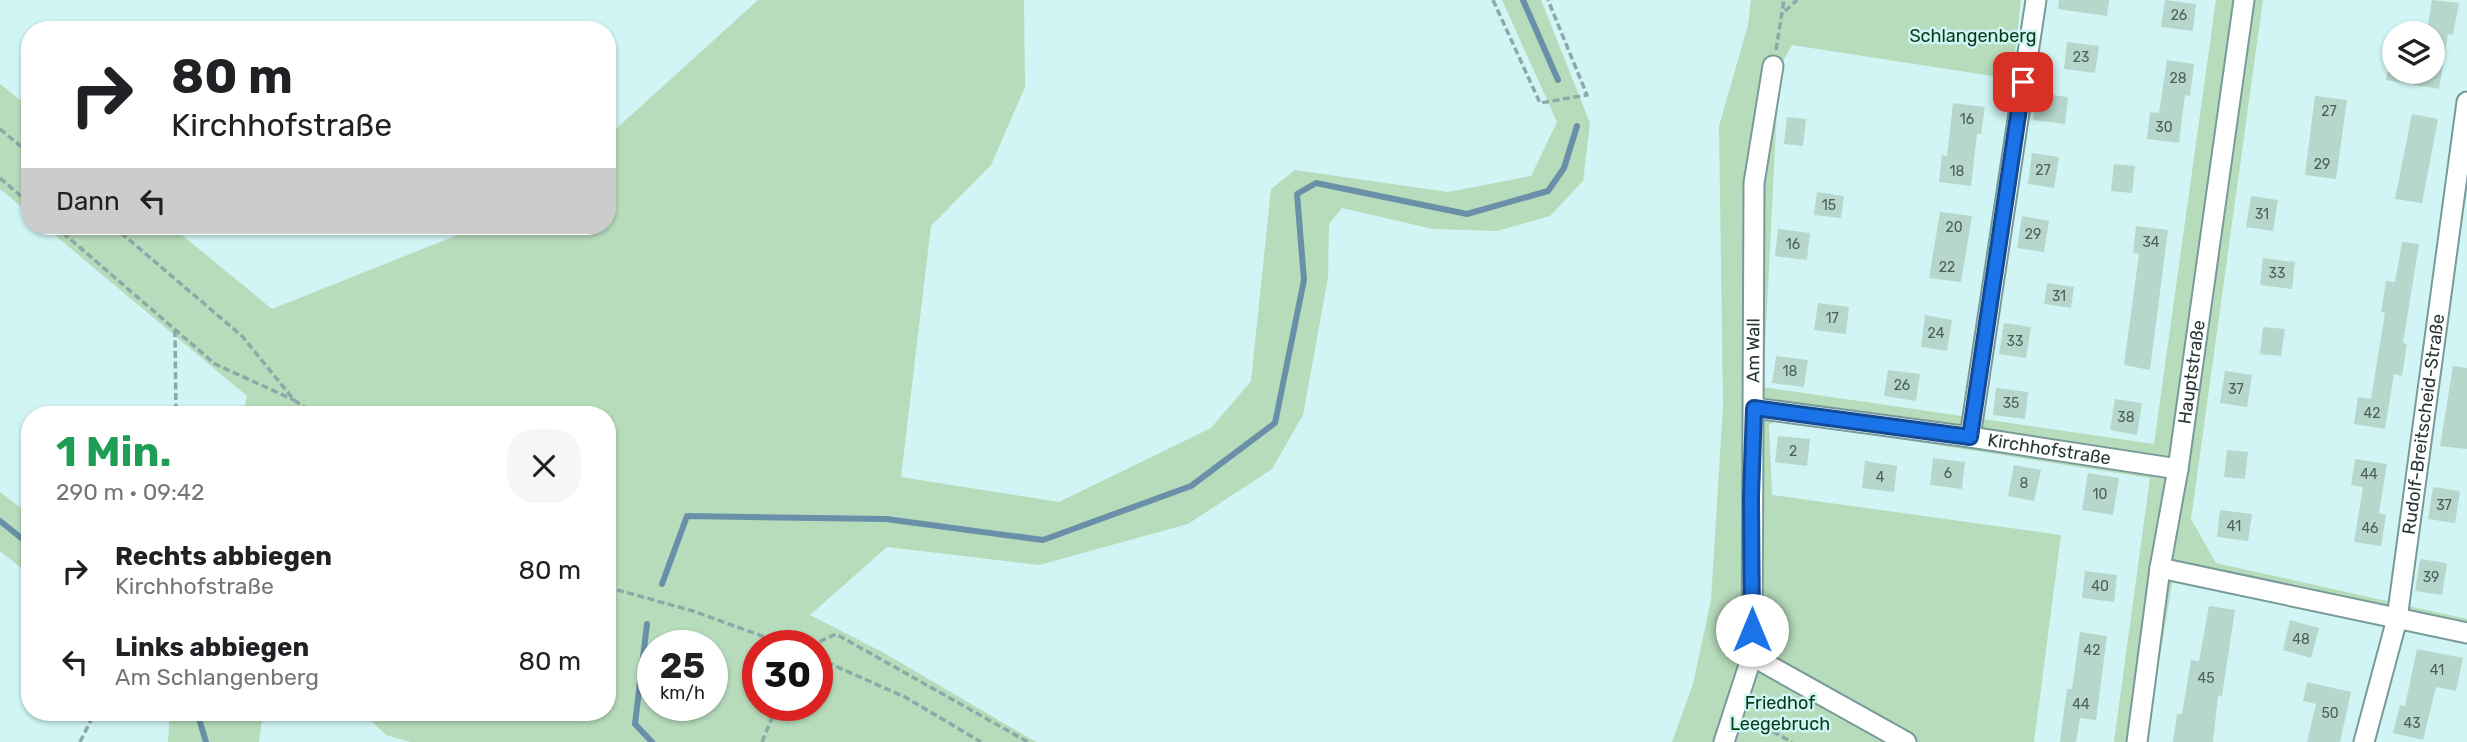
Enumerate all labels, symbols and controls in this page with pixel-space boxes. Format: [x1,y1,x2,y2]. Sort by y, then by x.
house number: 26 [2171,7,2187,24]
map controls [2382,21,2445,84]
button: layers [2382,21,2445,84]
park label: Schlangenberg [1909,25,2037,47]
text: 80 m [171,47,293,105]
icon: right [56,49,147,140]
house number: 23 [2073,49,2089,66]
pin [1993,52,2053,112]
icon: arrive [2004,63,2042,101]
house number: 28 [2169,70,2187,87]
house number: 27 [2321,103,2337,120]
text: Kirchhofstraße [171,106,392,144]
house number: 16 [1960,111,1974,128]
house number: 30 [2155,119,2173,136]
house number: 29 [2314,156,2330,173]
house number: 27 [2035,162,2051,179]
house number: 18 [1950,163,1965,180]
icon: left [134,182,172,220]
text: Dann [56,186,120,217]
house number: 15 [1822,197,1836,214]
house number: 31 [2255,206,2269,223]
house number: 20 [1945,219,1963,236]
house number: 29 [2025,226,2041,243]
house number: 34 [2142,234,2160,251]
house number: 16 [1786,236,1800,253]
house number: 22 [1939,259,1955,276]
house number: 33 [2269,265,2285,282]
house number: 31 [2052,288,2066,305]
house number: 17 [1825,310,1839,327]
street label: Rudolf-Breitscheid-Straße [2398,312,2449,536]
street label: Am Wall [1742,318,1764,383]
street label: Hauptstraße [2173,319,2210,426]
house number: 24 [1928,325,1945,342]
house number: 33 [2007,333,2023,350]
house number: 18 [1783,363,1798,380]
house number: 26 [1894,377,1910,394]
house number: 37 [2228,381,2244,398]
house number: 35 [2003,395,2019,412]
house number: 42 [2364,405,2380,422]
house number: 38 [2117,409,2135,426]
text: 1 Min. [56,427,172,477]
button: close [507,429,581,503]
street label: Kirchhofstraße [1986,429,2112,470]
house number: 2 [1789,443,1797,460]
house number: 6 [1944,465,1952,482]
house number: 44 [2360,466,2378,483]
house number: 4 [1876,469,1885,486]
house number: 8 [2020,475,2029,492]
text: 290 m · 09:42 [56,478,205,506]
house number: 10 [2093,486,2108,503]
house number: 37 [2436,497,2452,514]
house number: 41 [2227,518,2241,535]
house number: 46 [2361,520,2379,537]
text: Rechts abbiegen [115,541,332,572]
icon: right [56,552,94,590]
text: 80 m [518,555,581,586]
house number: 39 [2423,569,2439,586]
text: Kirchhofstraße [115,572,274,600]
house number: 40 [2091,578,2109,595]
position arrow [1715,593,1789,667]
speed limit sign: 30 [742,630,833,721]
house number: 48 [2292,631,2310,648]
text: Links abbiegen [115,632,309,663]
house number: 42 [2084,642,2100,659]
icon: left [56,643,94,681]
text: 25 [660,645,705,687]
text: 80 m [518,646,581,677]
house number: 41 [2430,662,2444,679]
text: Am Schlangenberg [115,663,319,691]
house number: 45 [2197,670,2215,687]
text: km/h [660,682,705,704]
park label: Friedhof Leegebruch [1730,692,1830,735]
house number: 44 [2072,696,2090,713]
house number: 50 [2321,705,2339,722]
house number: 43 [2403,715,2421,732]

